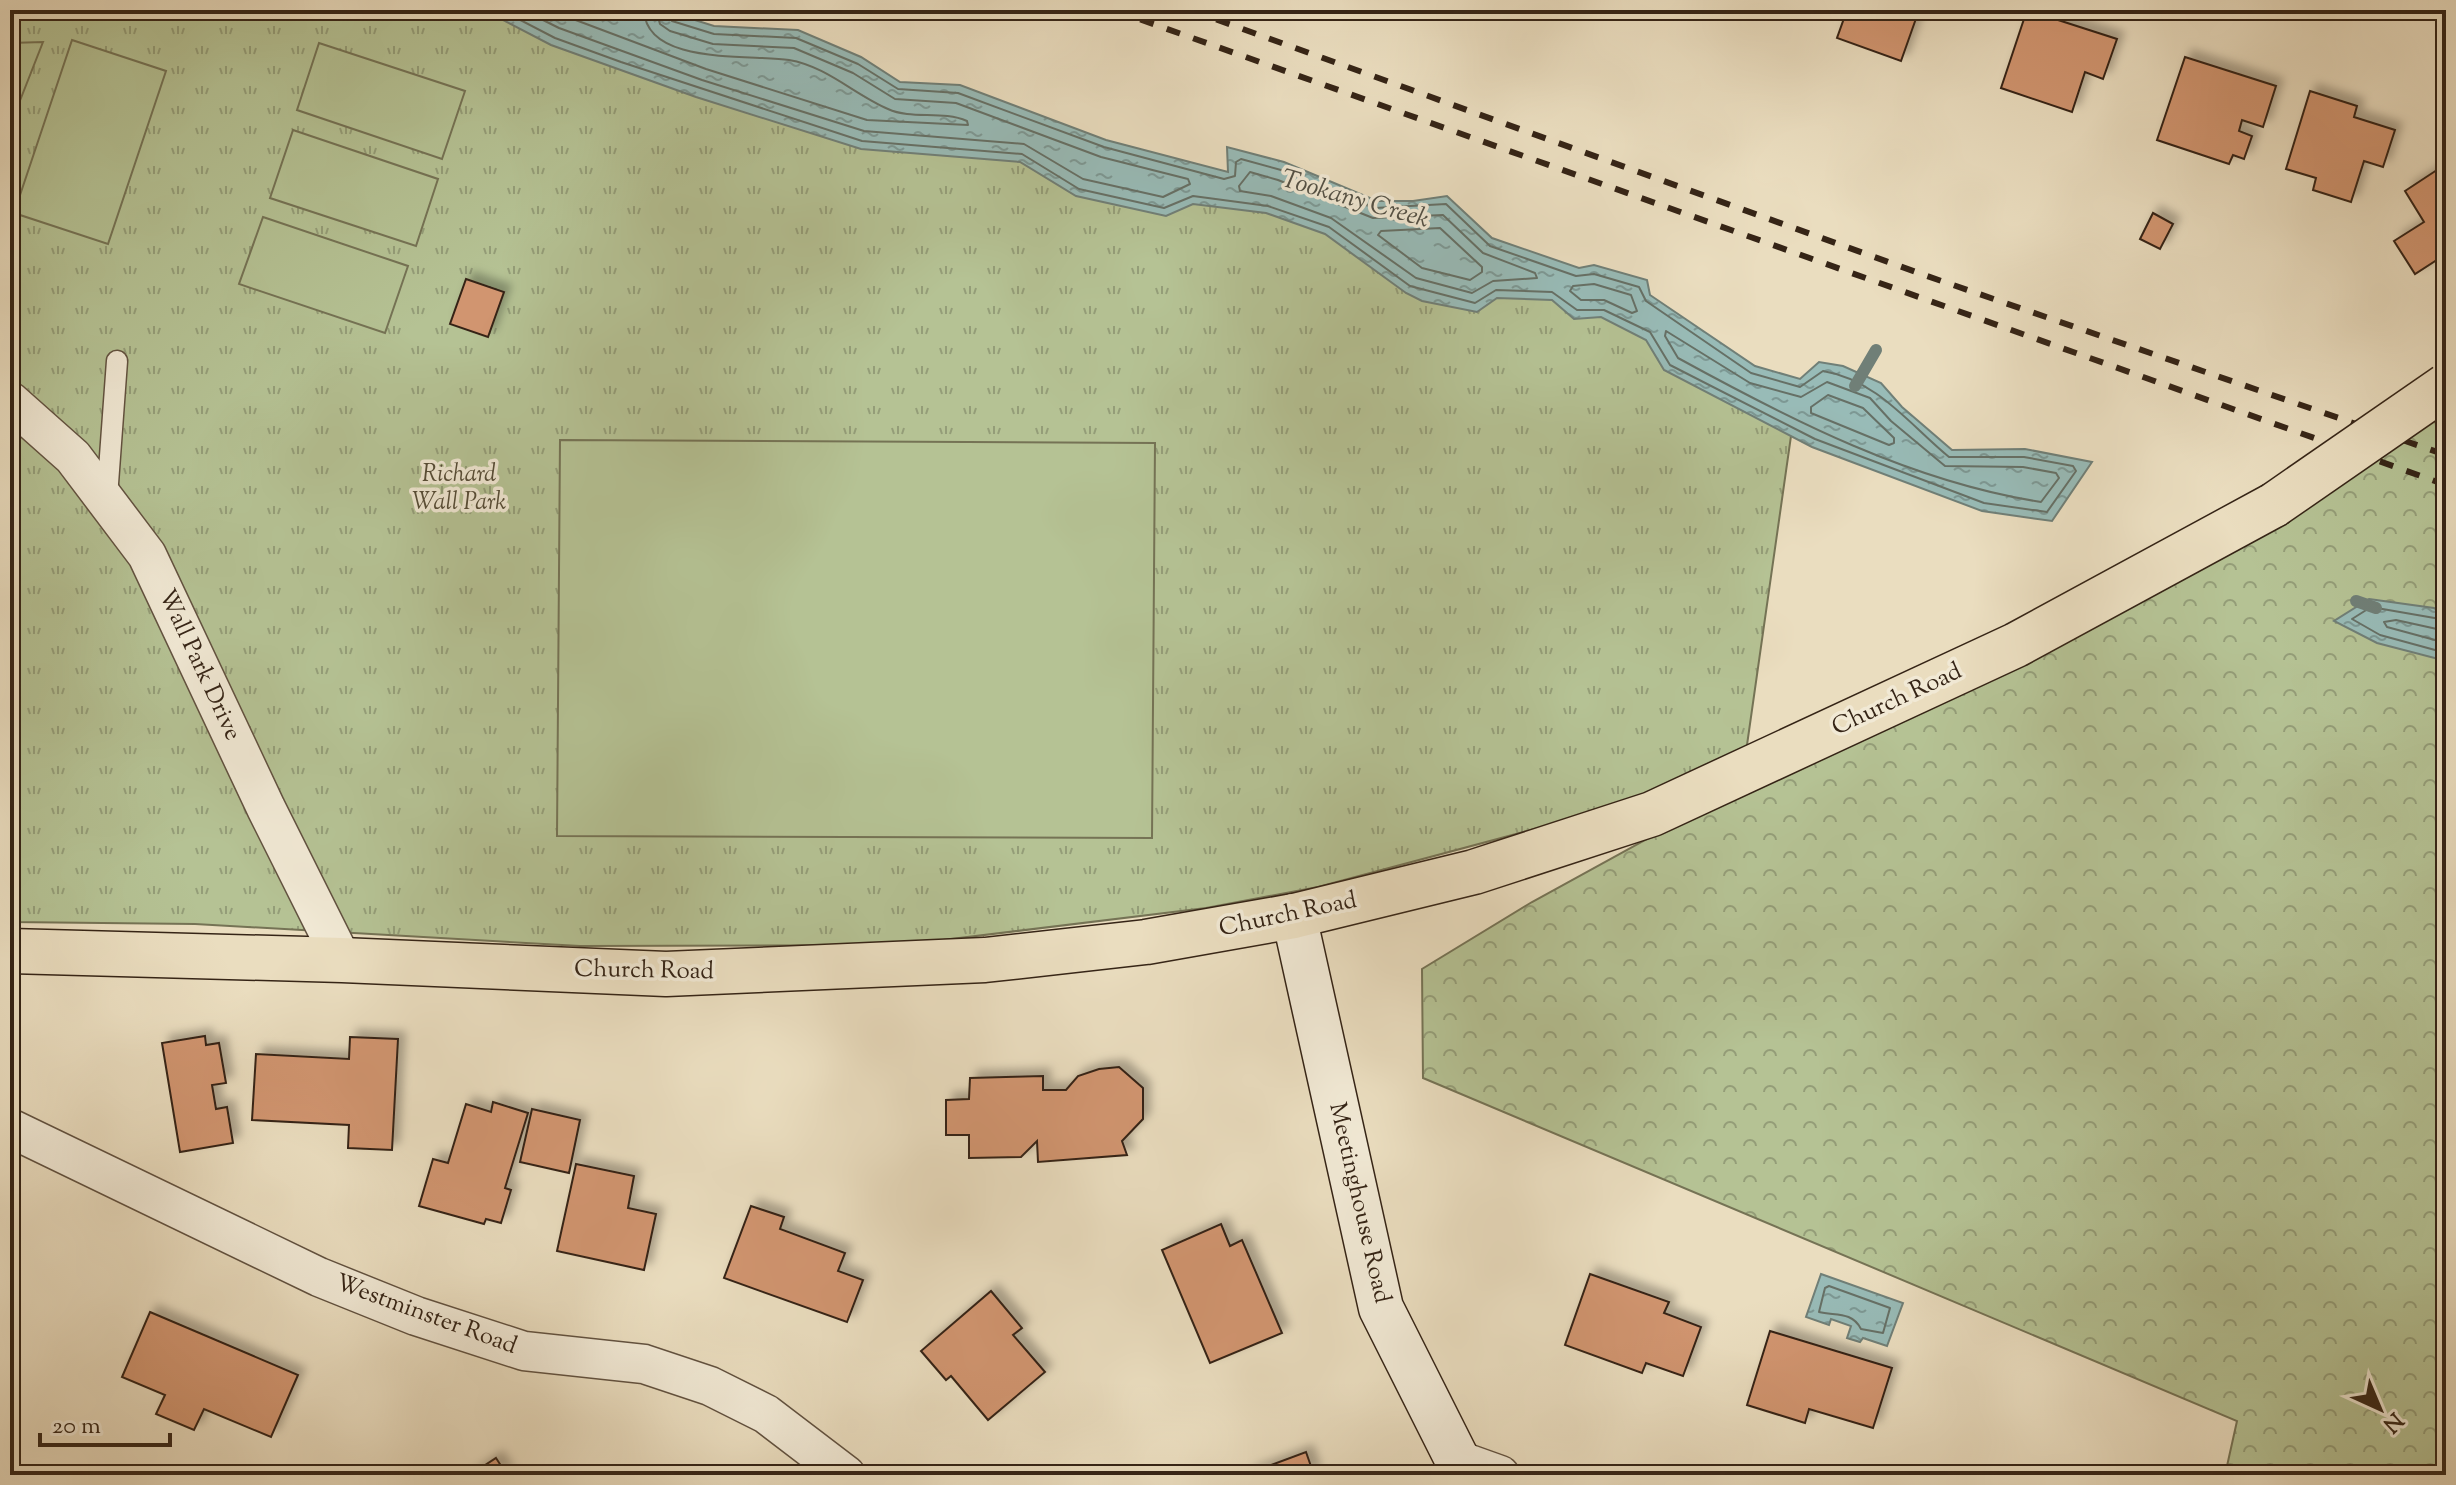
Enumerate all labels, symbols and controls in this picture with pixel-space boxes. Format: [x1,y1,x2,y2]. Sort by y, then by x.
water label: Tookany Creek [1277,161,1433,239]
park label: Richard Wall Park [412,458,506,520]
street label: Wall Park Drive [149,584,249,746]
street label: Church Road [1826,655,1968,745]
street label: Church Road [1216,884,1360,946]
street label: Church Road [574,953,715,989]
street label: Meetinghouse Road [1319,1099,1399,1307]
street label: Westminster Road [331,1266,522,1364]
north arrow [2340,1369,2420,1449]
scale bar [40,1397,170,1447]
text: N [2374,1404,2409,1439]
text: 20 m [52,1410,101,1444]

